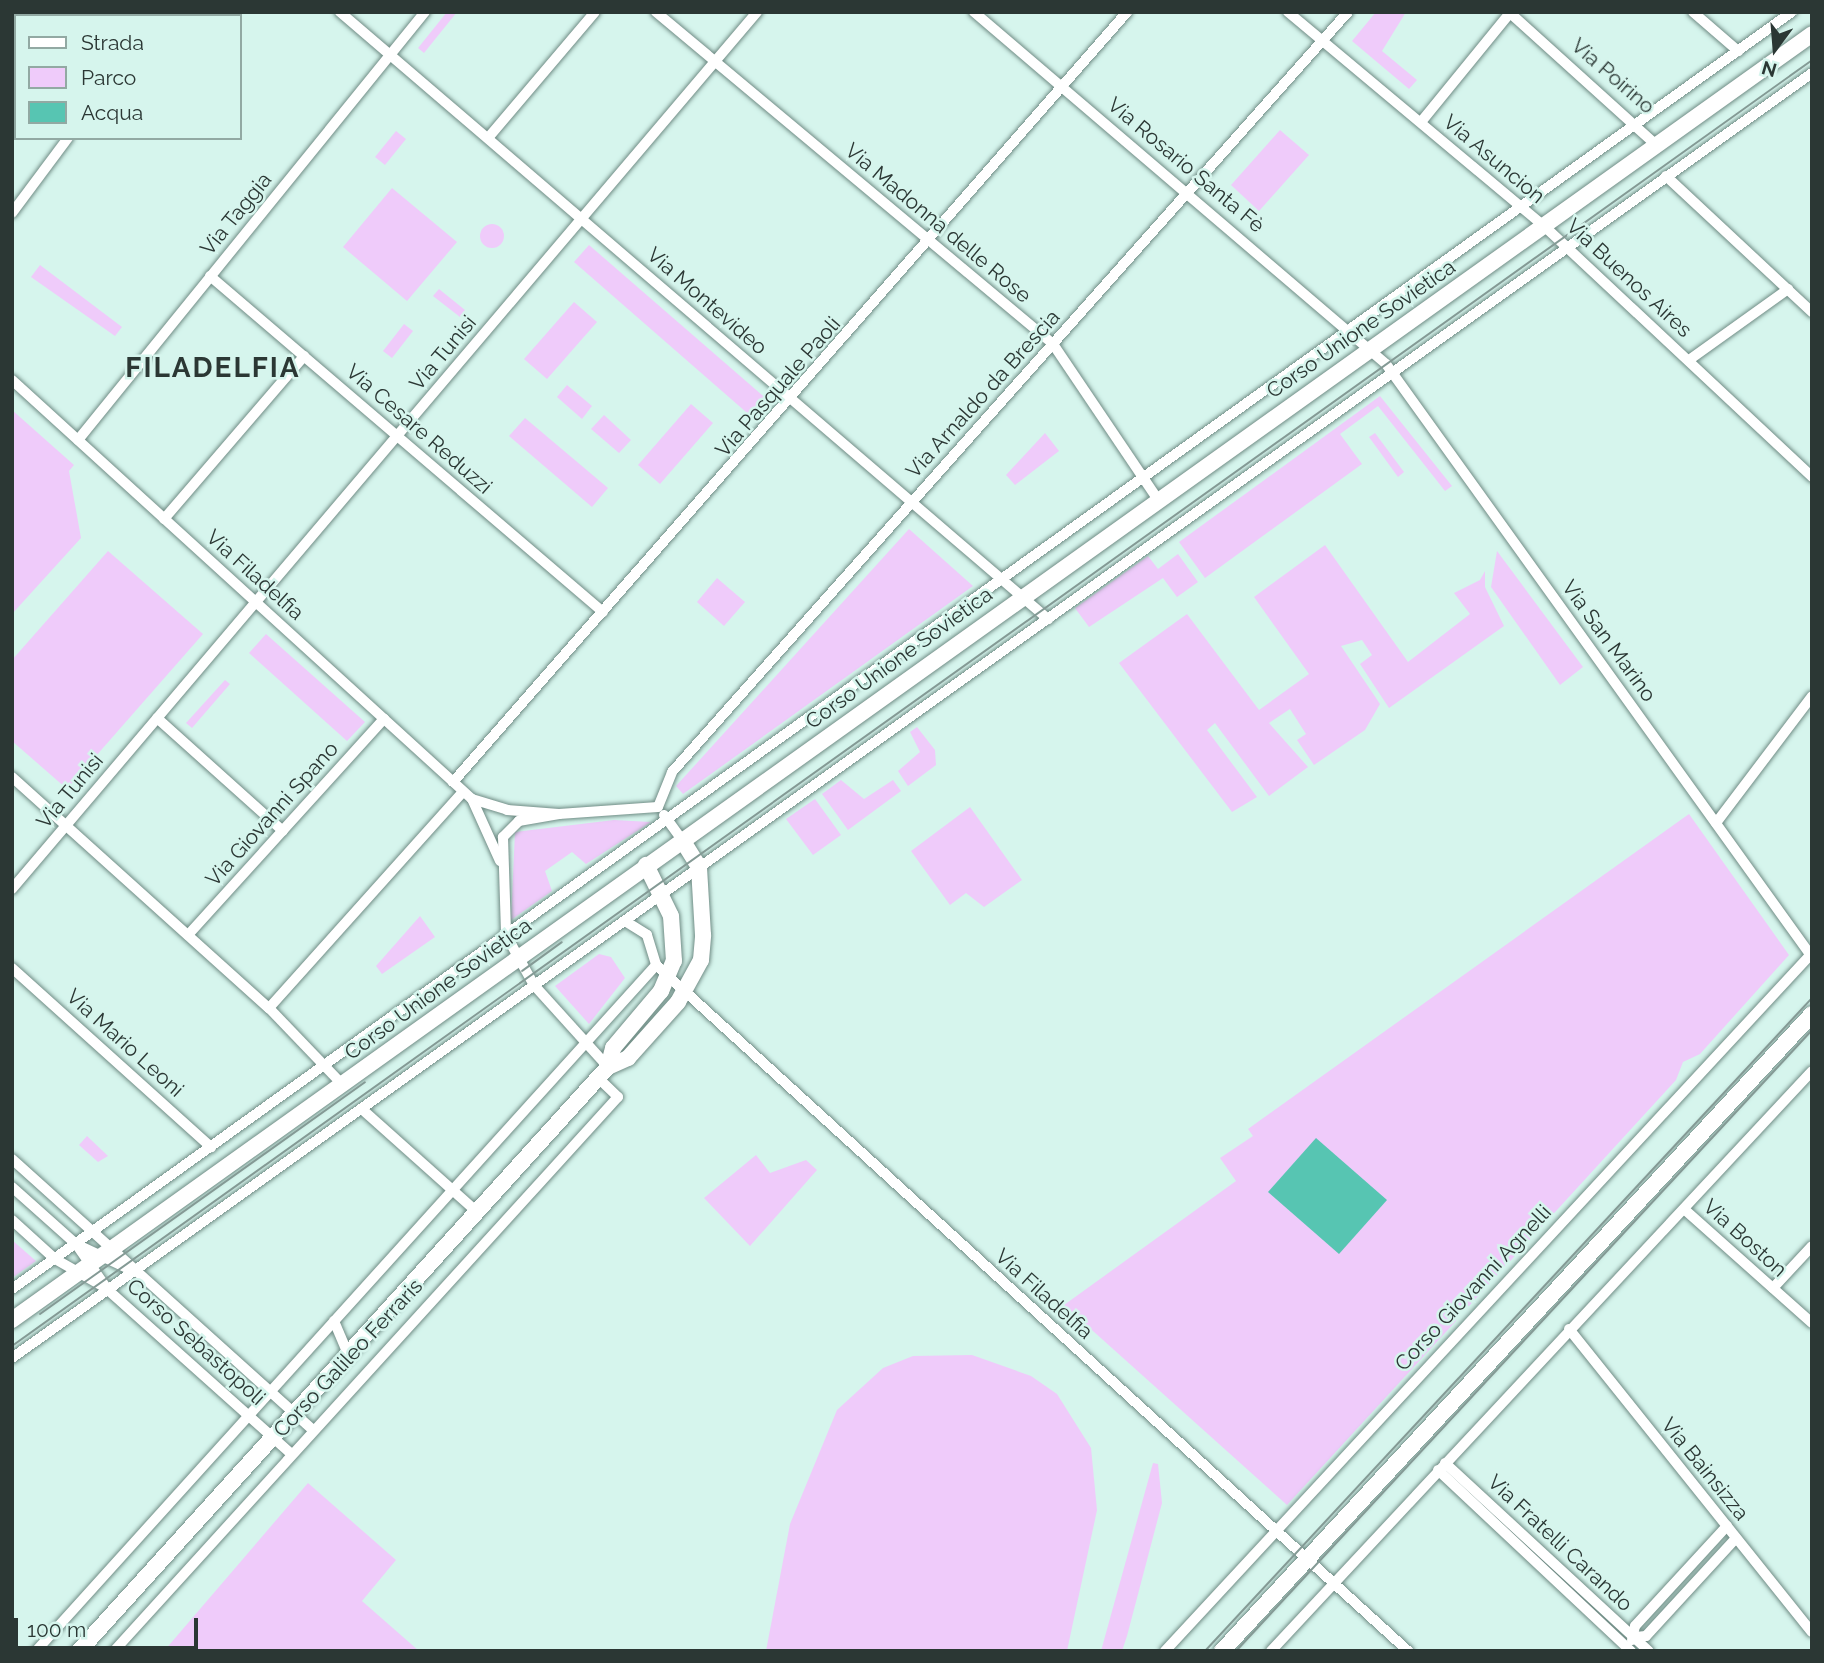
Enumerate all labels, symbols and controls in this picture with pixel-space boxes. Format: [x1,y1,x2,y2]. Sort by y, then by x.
legend [14,14,242,140]
north arrow [1740,14,1810,84]
text: Strada [81,30,144,55]
street label: Via Poirino [1566,33,1660,119]
text: N [1759,57,1779,82]
text: Parco [81,65,136,90]
street label: Via Rosario Santa Fè [1102,92,1270,238]
text: Acqua [81,100,143,125]
street label: Via Asuncion [1438,109,1550,209]
street label: Via Madonna delle Rose [840,138,1036,308]
street label: Via Taggia [195,167,277,261]
street label: Via Buenos Aires [1561,213,1697,343]
street label: Via Montevideo [642,242,772,360]
street label: Corso Unione Sovietica [1262,254,1460,404]
street label: Via Arnaldo da Brescia [901,304,1065,484]
street label: Via Tunisi [404,310,482,396]
street label: Via Pasquale Paoli [710,312,846,462]
district label: FILADELFIA [127,351,299,385]
street label: Via Cesare Reduzzi [341,359,497,499]
street label: Via Filadelfia [201,525,309,625]
street label: Via San Marino [1557,575,1661,707]
street label: Corso Unione Sovietica [801,582,997,734]
street label: Via Giovanni Spano [200,736,344,892]
street label: Via Tunisi [31,748,109,834]
street label: Corso Unione Sovietica [340,913,536,1065]
street label: Via Mario Leoni [61,984,189,1102]
street label: Via Boston [1698,1194,1792,1282]
street label: Corso Giovanni Agnelli [1389,1200,1557,1376]
street label: Via Filadelfia [990,1244,1098,1344]
street label: Corso Sebastopoli [122,1273,270,1411]
street label: Corso Galileo Ferraris [268,1274,428,1442]
street label: Via Bainsizza [1656,1413,1754,1525]
street label: Via Fratelli Carando [1482,1469,1638,1617]
scale bar [18,1604,201,1648]
text: 100 m [27,1617,86,1642]

